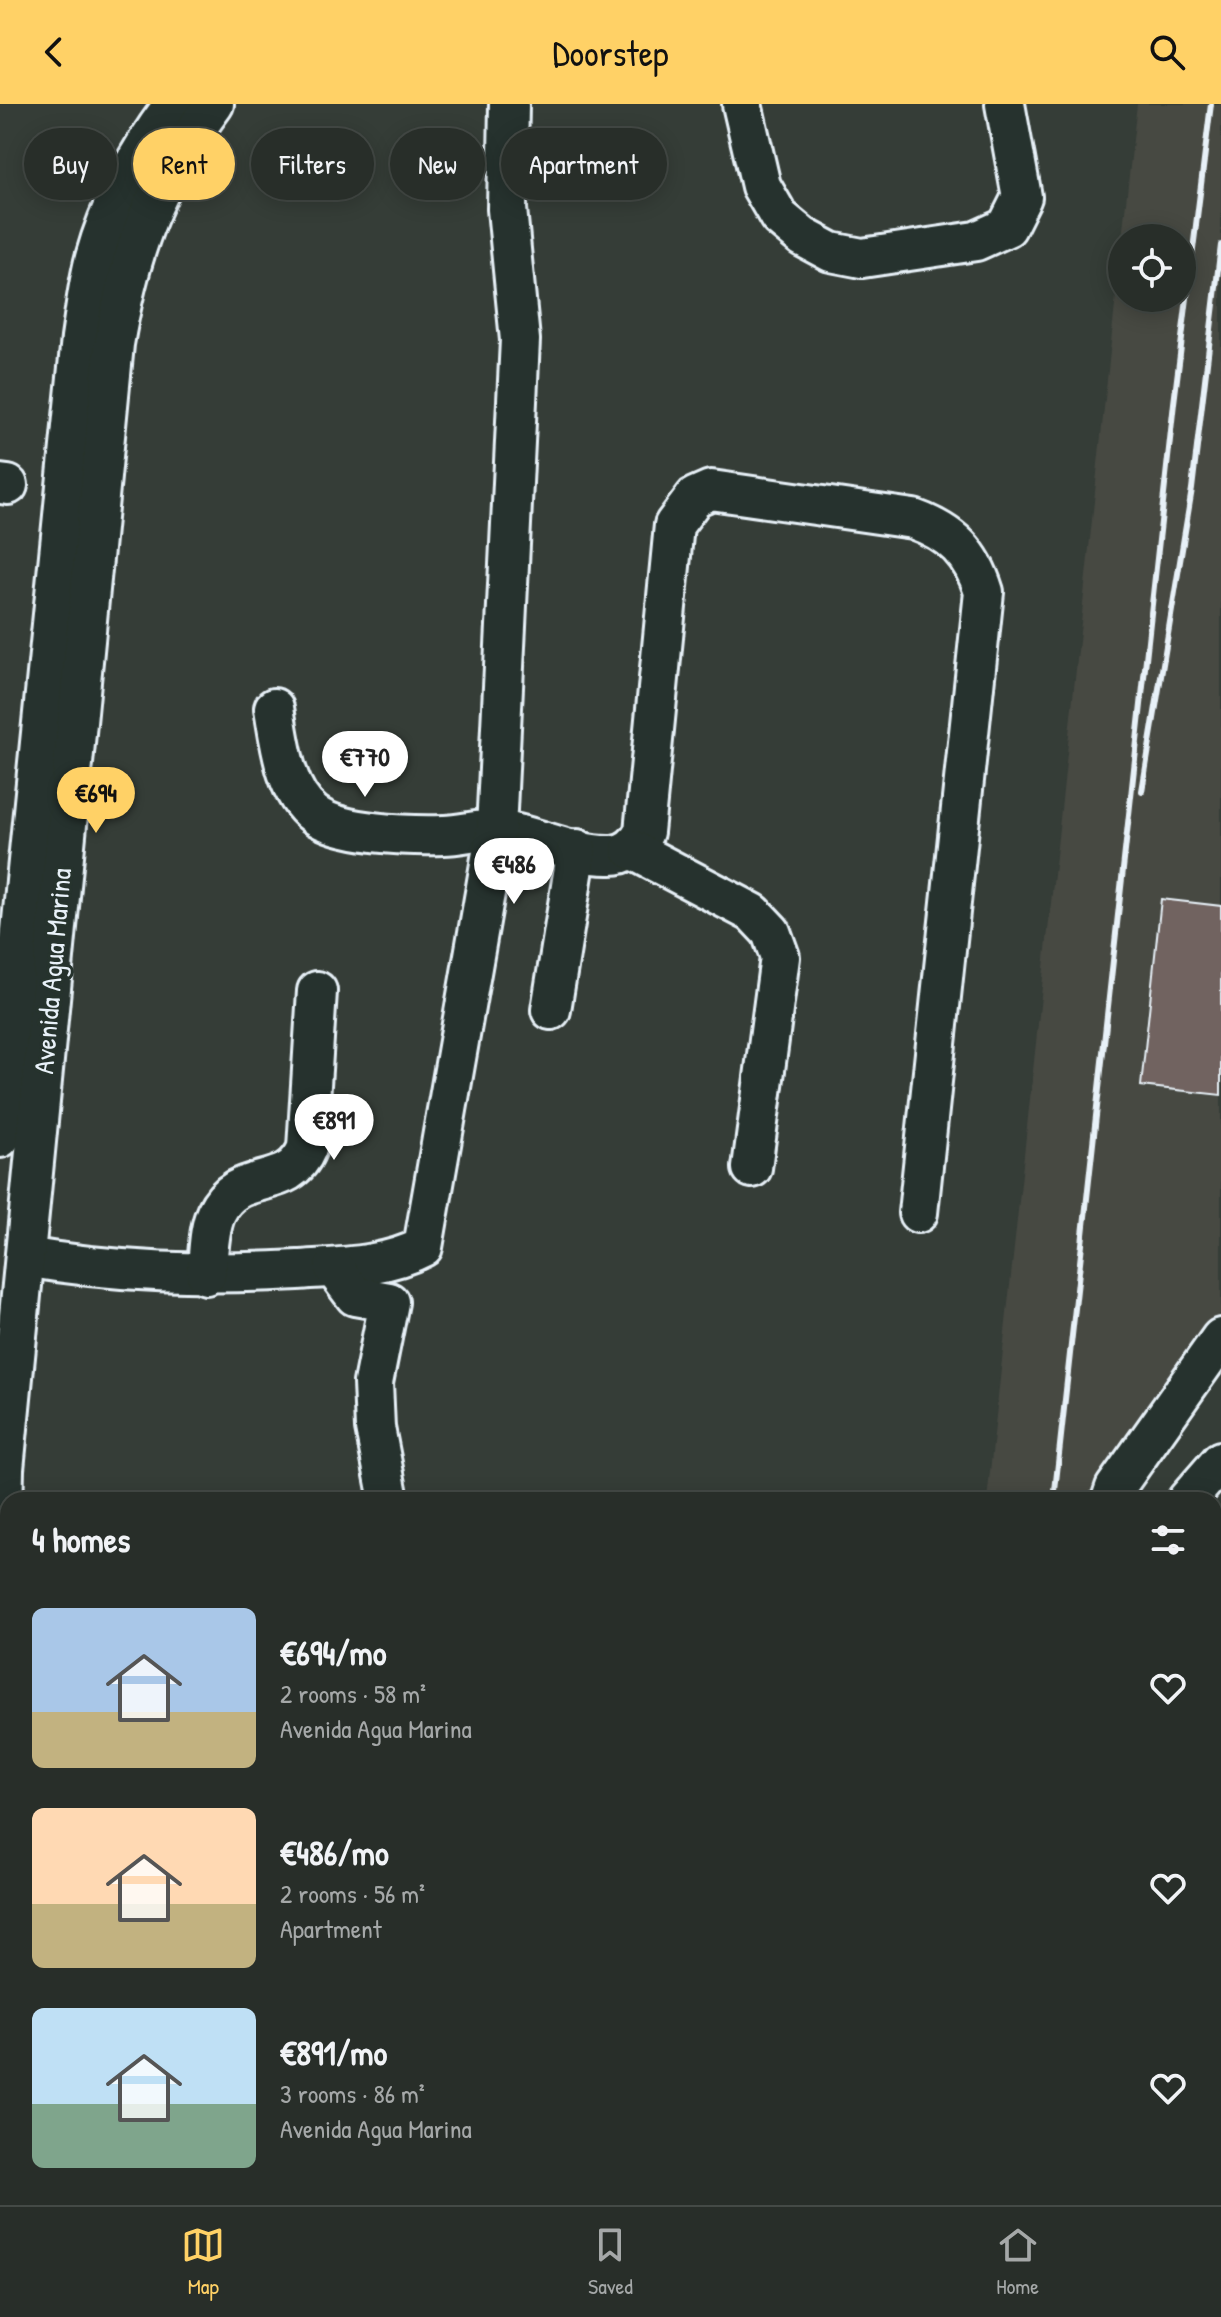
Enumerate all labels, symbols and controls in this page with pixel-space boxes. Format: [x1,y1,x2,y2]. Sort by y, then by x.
text: Doorstep [553,28,668,77]
icon: back [32,30,76,74]
icon: search [1145,30,1189,74]
chip: Buy [24,128,117,200]
chip: Rent [133,128,235,200]
chip: Filters [251,128,374,200]
chip: New [390,128,485,200]
chip: Apartment [501,128,667,200]
map controls [1108,224,1196,312]
button: locate [1108,224,1196,312]
pin: €770 [318,731,412,799]
text: €770 [340,739,390,774]
pin: €694 [49,767,143,835]
text: €694 [75,775,117,810]
pin: €486 [467,838,561,906]
text: €486 [492,846,536,881]
street label: Avenida Agua Marina [24,867,80,1075]
pin: €891 [287,1094,381,1162]
text: €891 [313,1102,355,1137]
text: 4 homes [32,1517,130,1563]
icon: filters [1146,1518,1190,1562]
text: €694/mo [280,1630,386,1676]
icon: home [96,1640,192,1736]
icon: heart [1146,1666,1190,1710]
text: 2 rooms · 58 m² [280,1676,426,1711]
text: Avenida Agua Marina [280,1711,472,1746]
text: €486/mo [280,1830,389,1876]
icon: home [96,1840,192,1936]
icon: heart [1146,1866,1190,1910]
text: 2 rooms · 56 m² [280,1876,425,1911]
text: Apartment [280,1911,382,1946]
text: €891/mo [280,2030,387,2076]
icon: home [96,2040,192,2136]
icon: heart [1146,2066,1190,2110]
text: 3 rooms · 86 m² [280,2076,425,2111]
text: Avenida Agua Marina [280,2111,472,2146]
tab: Map [181,2223,225,2301]
tab: Saved [588,2223,633,2301]
tab: Home [996,2223,1040,2301]

